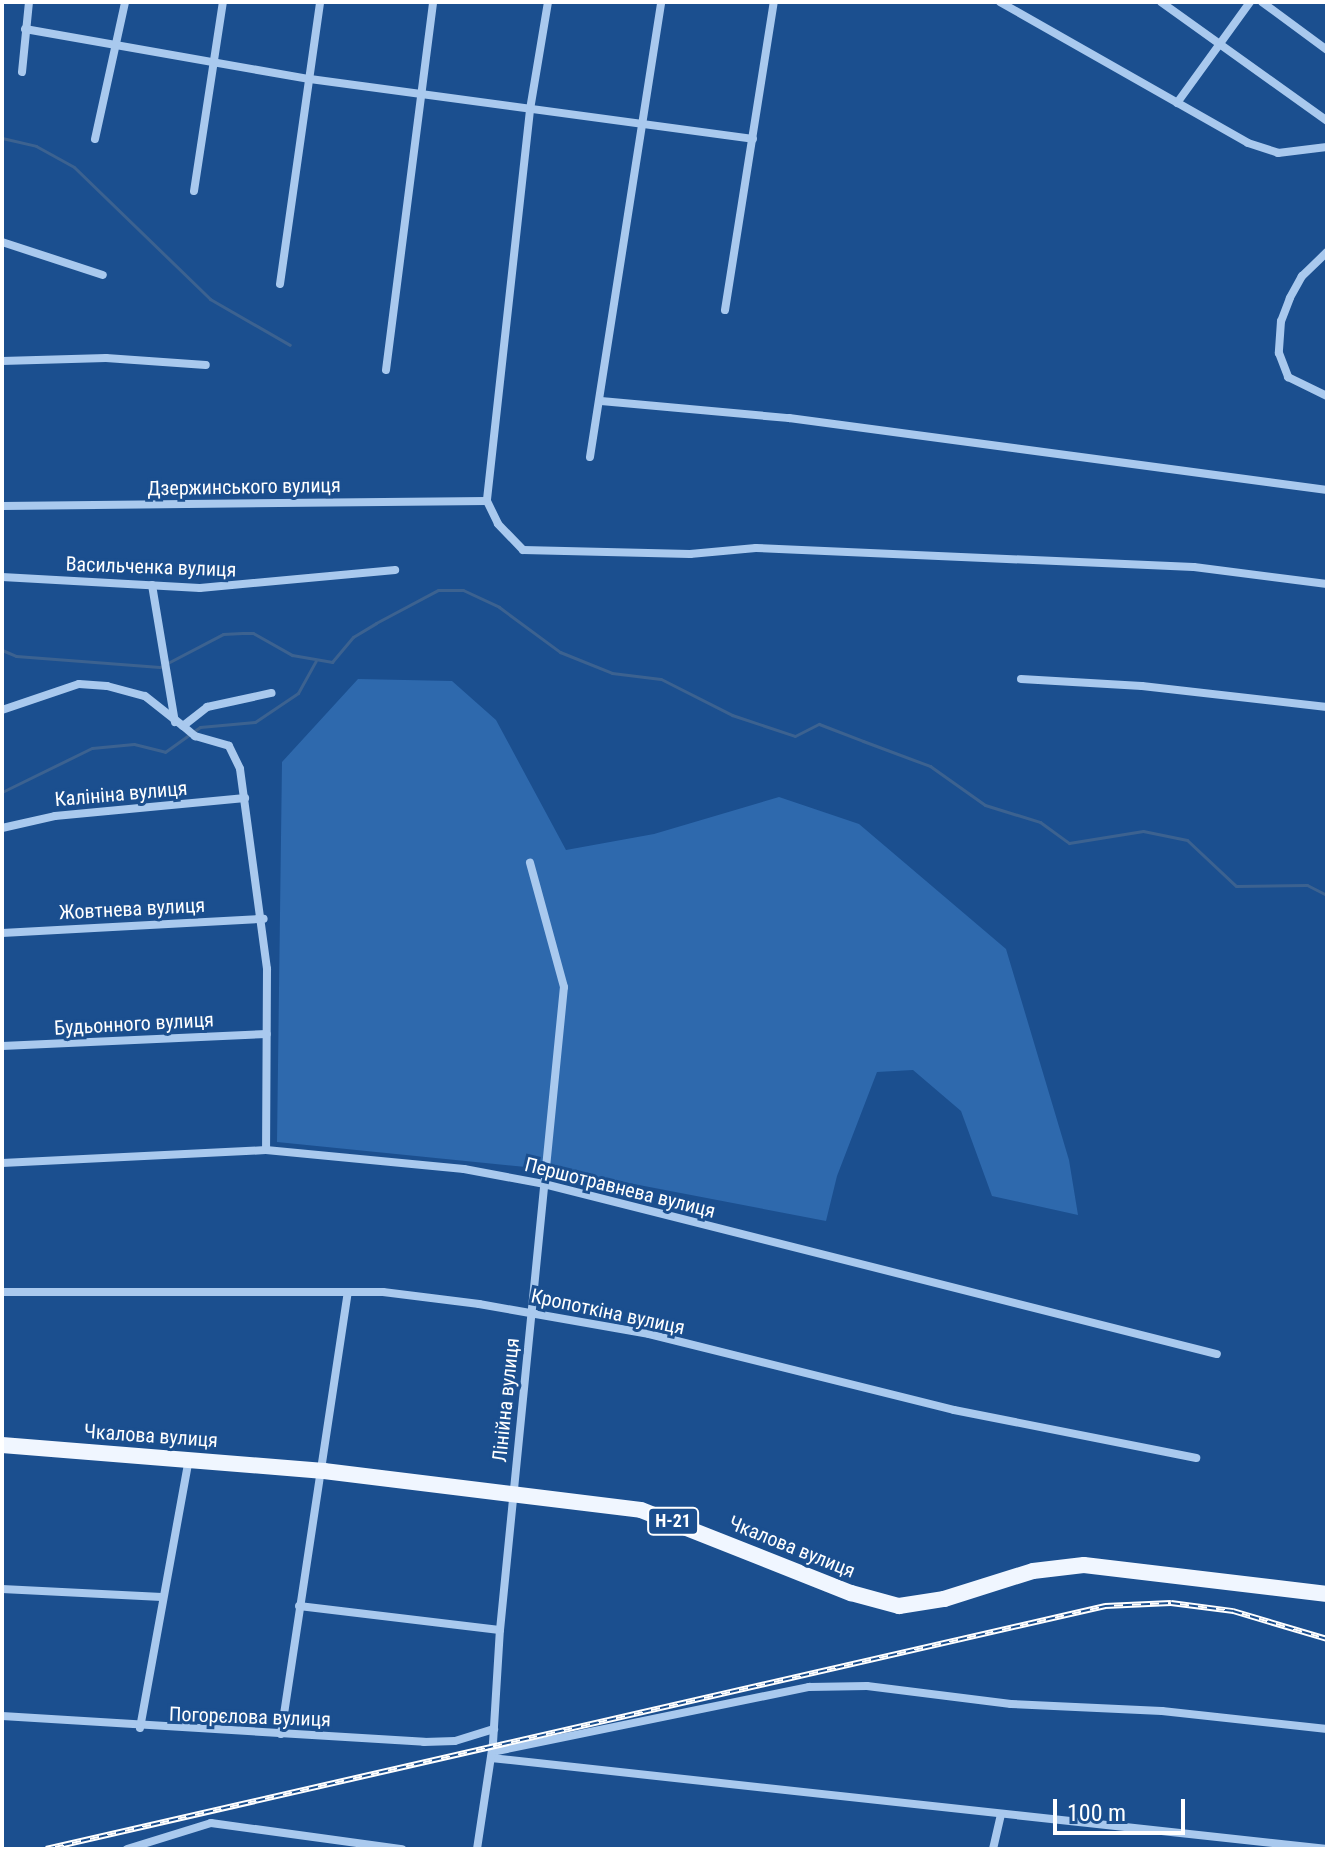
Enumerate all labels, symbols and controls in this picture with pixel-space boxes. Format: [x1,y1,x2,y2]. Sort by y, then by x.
street label: Дзержинського вулиця [147,473,341,501]
street label: Васильченка вулиця [65,552,237,582]
street label: Калініна вулиця [54,776,188,812]
street label: Жовтнева вулиця [58,893,206,925]
street label: Будьонного вулиця [54,1008,214,1040]
street label: Першотравнева вулиця [522,1153,718,1223]
street label: Кропоткіна вулиця [529,1284,687,1340]
street label: Лінійна вулиця [488,1337,524,1463]
street label: Чкалова вулиця [83,1419,219,1453]
road number: Н-21 [647,1507,699,1535]
street label: Чкалова вулиця [725,1511,859,1583]
street label: Погорєлова вулиця [169,1702,331,1732]
scale bar [1057,1783,1189,1833]
text: 100 m [1067,1799,1126,1827]

